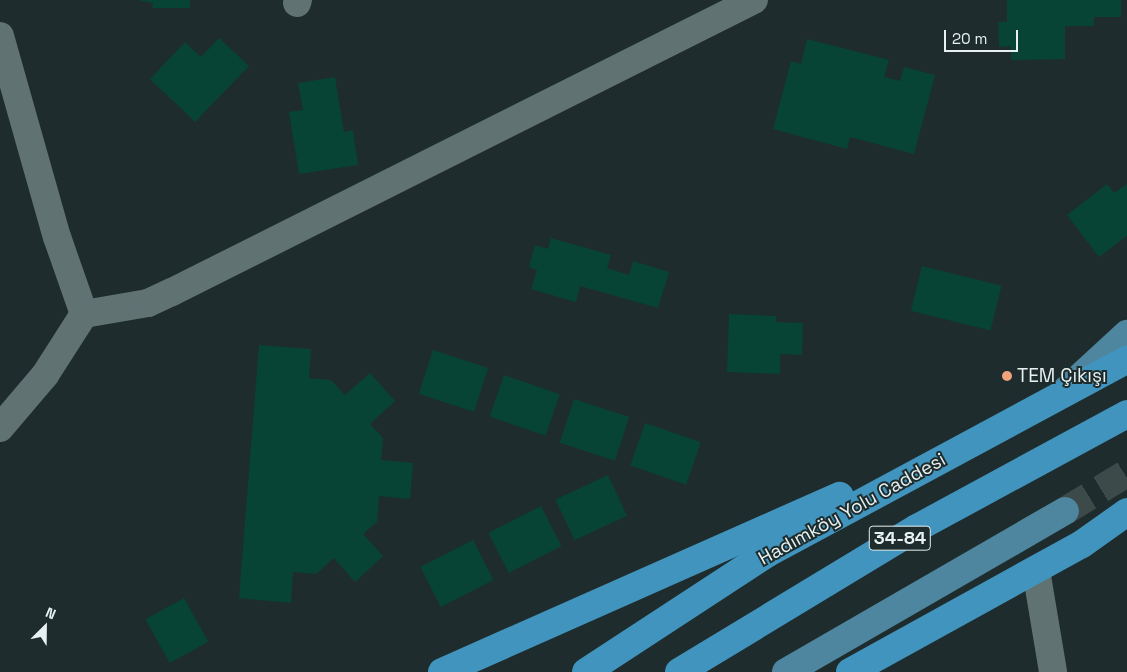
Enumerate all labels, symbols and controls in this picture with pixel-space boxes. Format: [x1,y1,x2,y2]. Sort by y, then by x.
scale bar [947,20,1021,52]
text: 20 m [952,29,987,48]
place label: TEM Çıkışı [1017,365,1107,387]
marker: TEM Çıkışı [1001,370,1013,382]
street label: Hadımköy Yolu Caddesi [754,448,950,570]
road number: 34-84 [869,522,931,554]
north arrow [20,602,70,652]
text: N [43,603,59,623]

